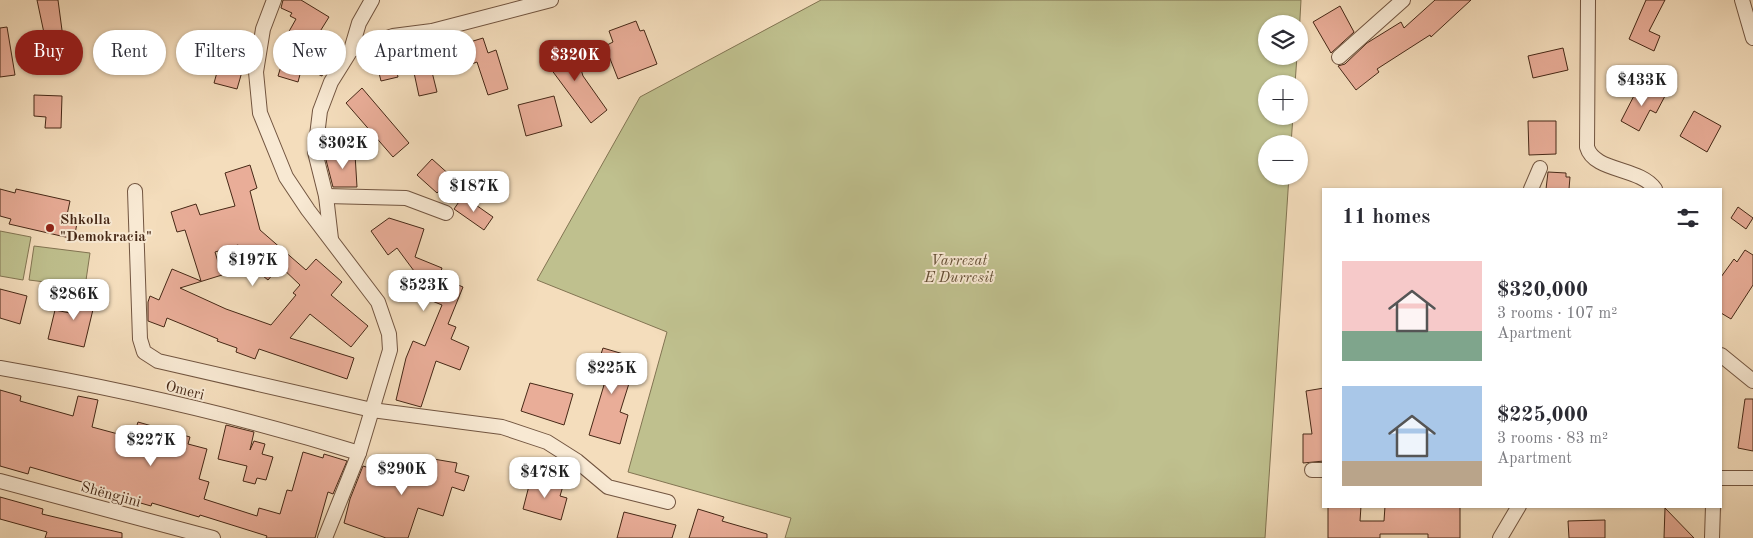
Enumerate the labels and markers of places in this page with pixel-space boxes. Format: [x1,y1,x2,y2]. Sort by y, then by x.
pin: $320K [540,39,610,82]
pin: $433K [1607,64,1677,107]
pin: $302K [308,128,378,170]
pin: $187K [439,170,509,213]
place label: Shkolla "Demokracia" [60,213,152,245]
marker: Shkolla "Demokracia" [44,222,56,234]
pin: $197K [218,244,288,287]
pin: $523K [389,270,459,312]
pin: $286K [39,278,109,321]
pin: $225K [577,352,647,395]
pin: $227K [116,424,186,467]
pin: $290K [367,454,437,496]
pin: $478K [510,456,580,499]

